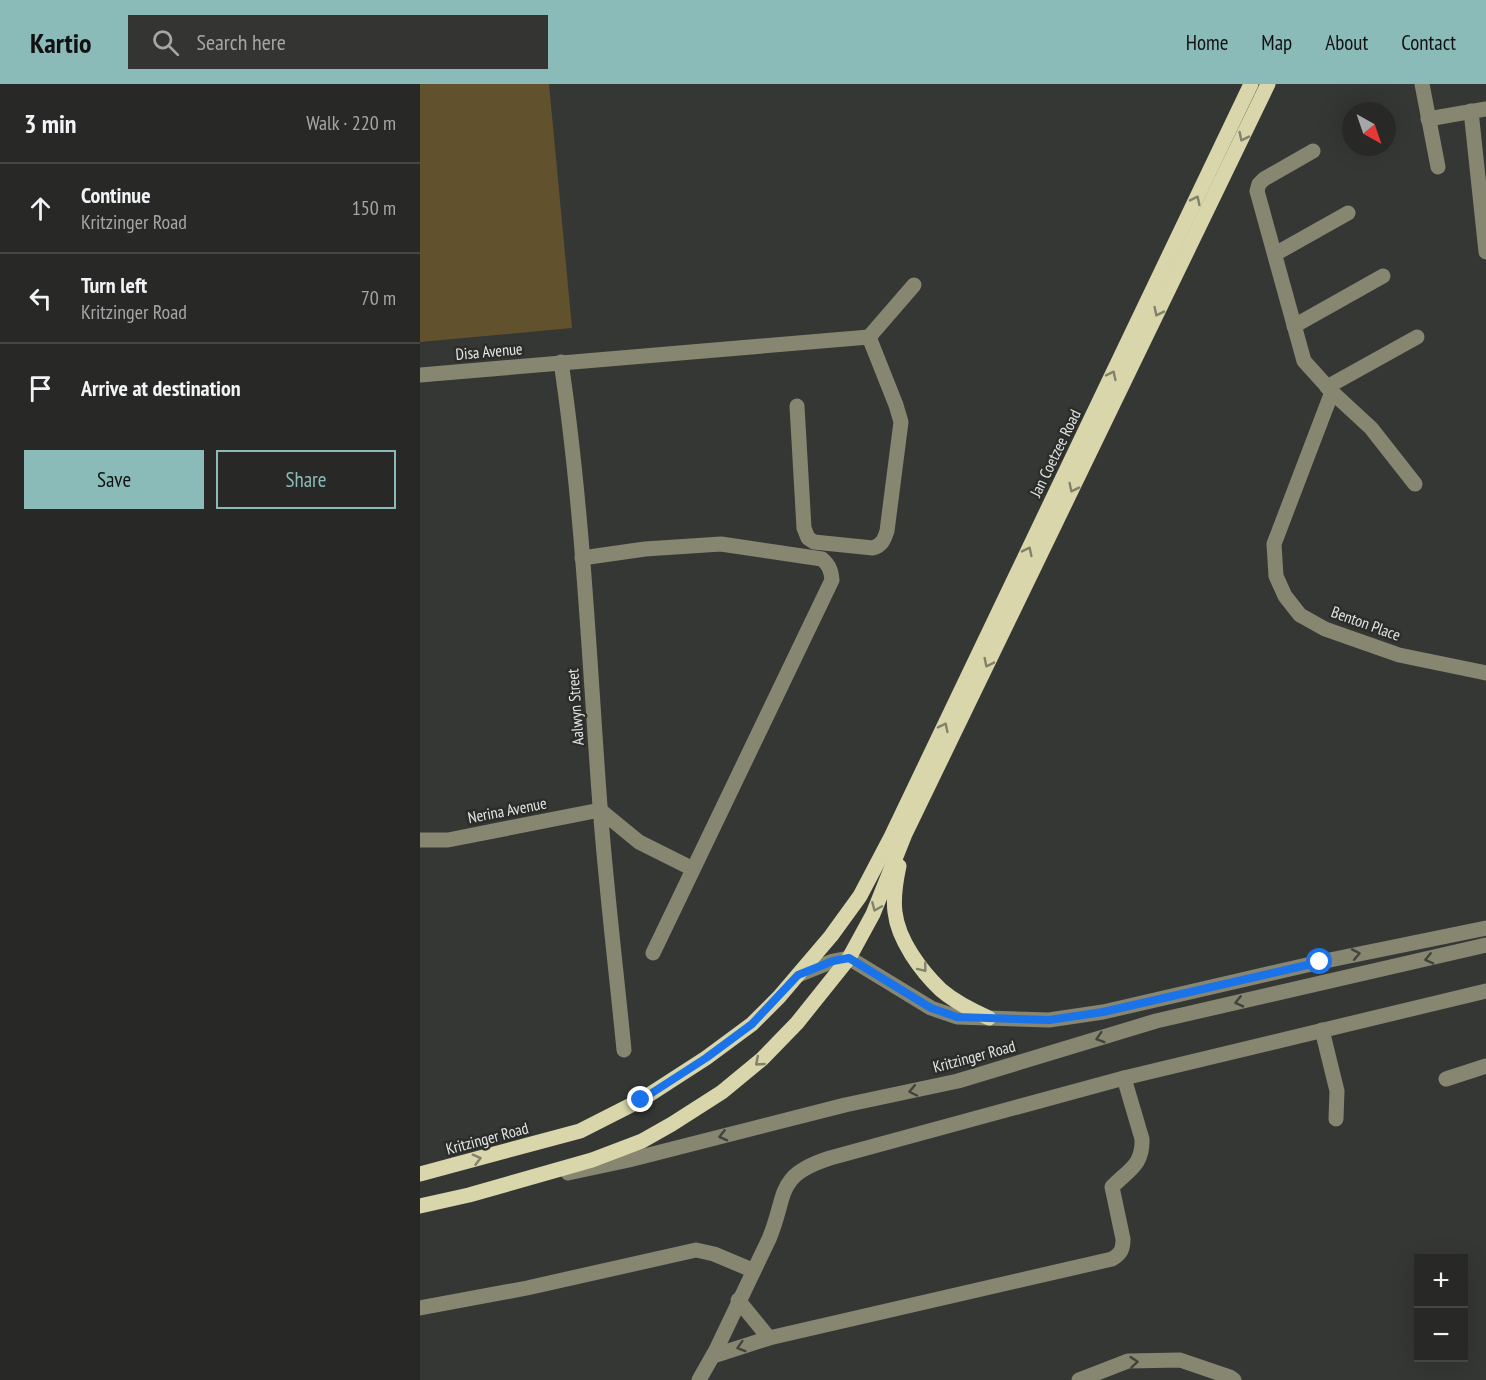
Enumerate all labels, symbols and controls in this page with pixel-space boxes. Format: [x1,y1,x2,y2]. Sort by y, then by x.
search box [128,15,548,69]
text: Kartio [30,24,92,61]
icon: search [149,26,182,59]
text: Search here [197,28,286,56]
text: Home [1186,29,1228,56]
text: Map [1261,29,1292,56]
text: About [1325,29,1368,56]
text: Contact [1401,29,1456,56]
north arrow [1342,102,1396,156]
text: 3 min [24,107,77,140]
text: Walk · 220 m [306,110,396,136]
one-way arrow [1238,130,1250,141]
text: Continue [81,181,151,209]
icon: ahead [24,192,57,225]
text: 150 m [352,195,396,221]
one-way arrow [1189,195,1200,206]
text: Kritzinger Road [81,209,187,235]
text: Turn left [81,271,147,299]
icon: left [24,282,57,315]
text: 70 m [361,285,396,311]
text: Kritzinger Road [81,299,187,325]
one-way arrow [1154,306,1165,317]
street label: Disa Avenue [455,338,523,364]
one-way arrow [1104,371,1116,382]
icon: arrive [24,372,57,405]
text: Arrive at destination [81,374,241,402]
street label: Jan Coetzee Road [1025,406,1085,501]
button: Save [24,450,204,509]
button: Share [216,450,396,509]
one-way arrow [1069,481,1080,492]
one-way arrow [1020,547,1032,558]
street label: Benton Place [1329,601,1403,645]
one-way arrow [984,657,995,668]
street label: Aalwyn Street [562,667,588,746]
one-way arrow [936,723,948,734]
street label: Nerina Avenue [466,793,548,827]
one-way arrow [871,901,883,912]
route start [1306,948,1332,974]
one-way arrow [1350,948,1360,961]
one-way arrow [1424,951,1434,964]
one-way arrow [915,961,926,972]
one-way arrow [1234,995,1244,1008]
one-way arrow [1095,1031,1106,1043]
street label: Kritzinger Road [931,1035,1018,1077]
one-way arrow [755,1055,766,1066]
one-way arrow [908,1083,918,1096]
route end [627,1086,653,1112]
street label: Kritzinger Road [444,1117,531,1159]
one-way arrow [718,1129,729,1141]
one-way arrow [471,1154,481,1166]
map controls [1414,1254,1468,1362]
button: + [1414,1254,1468,1308]
button: − [1414,1308,1468,1362]
one-way arrow [736,1340,747,1352]
one-way arrow [1130,1356,1139,1369]

